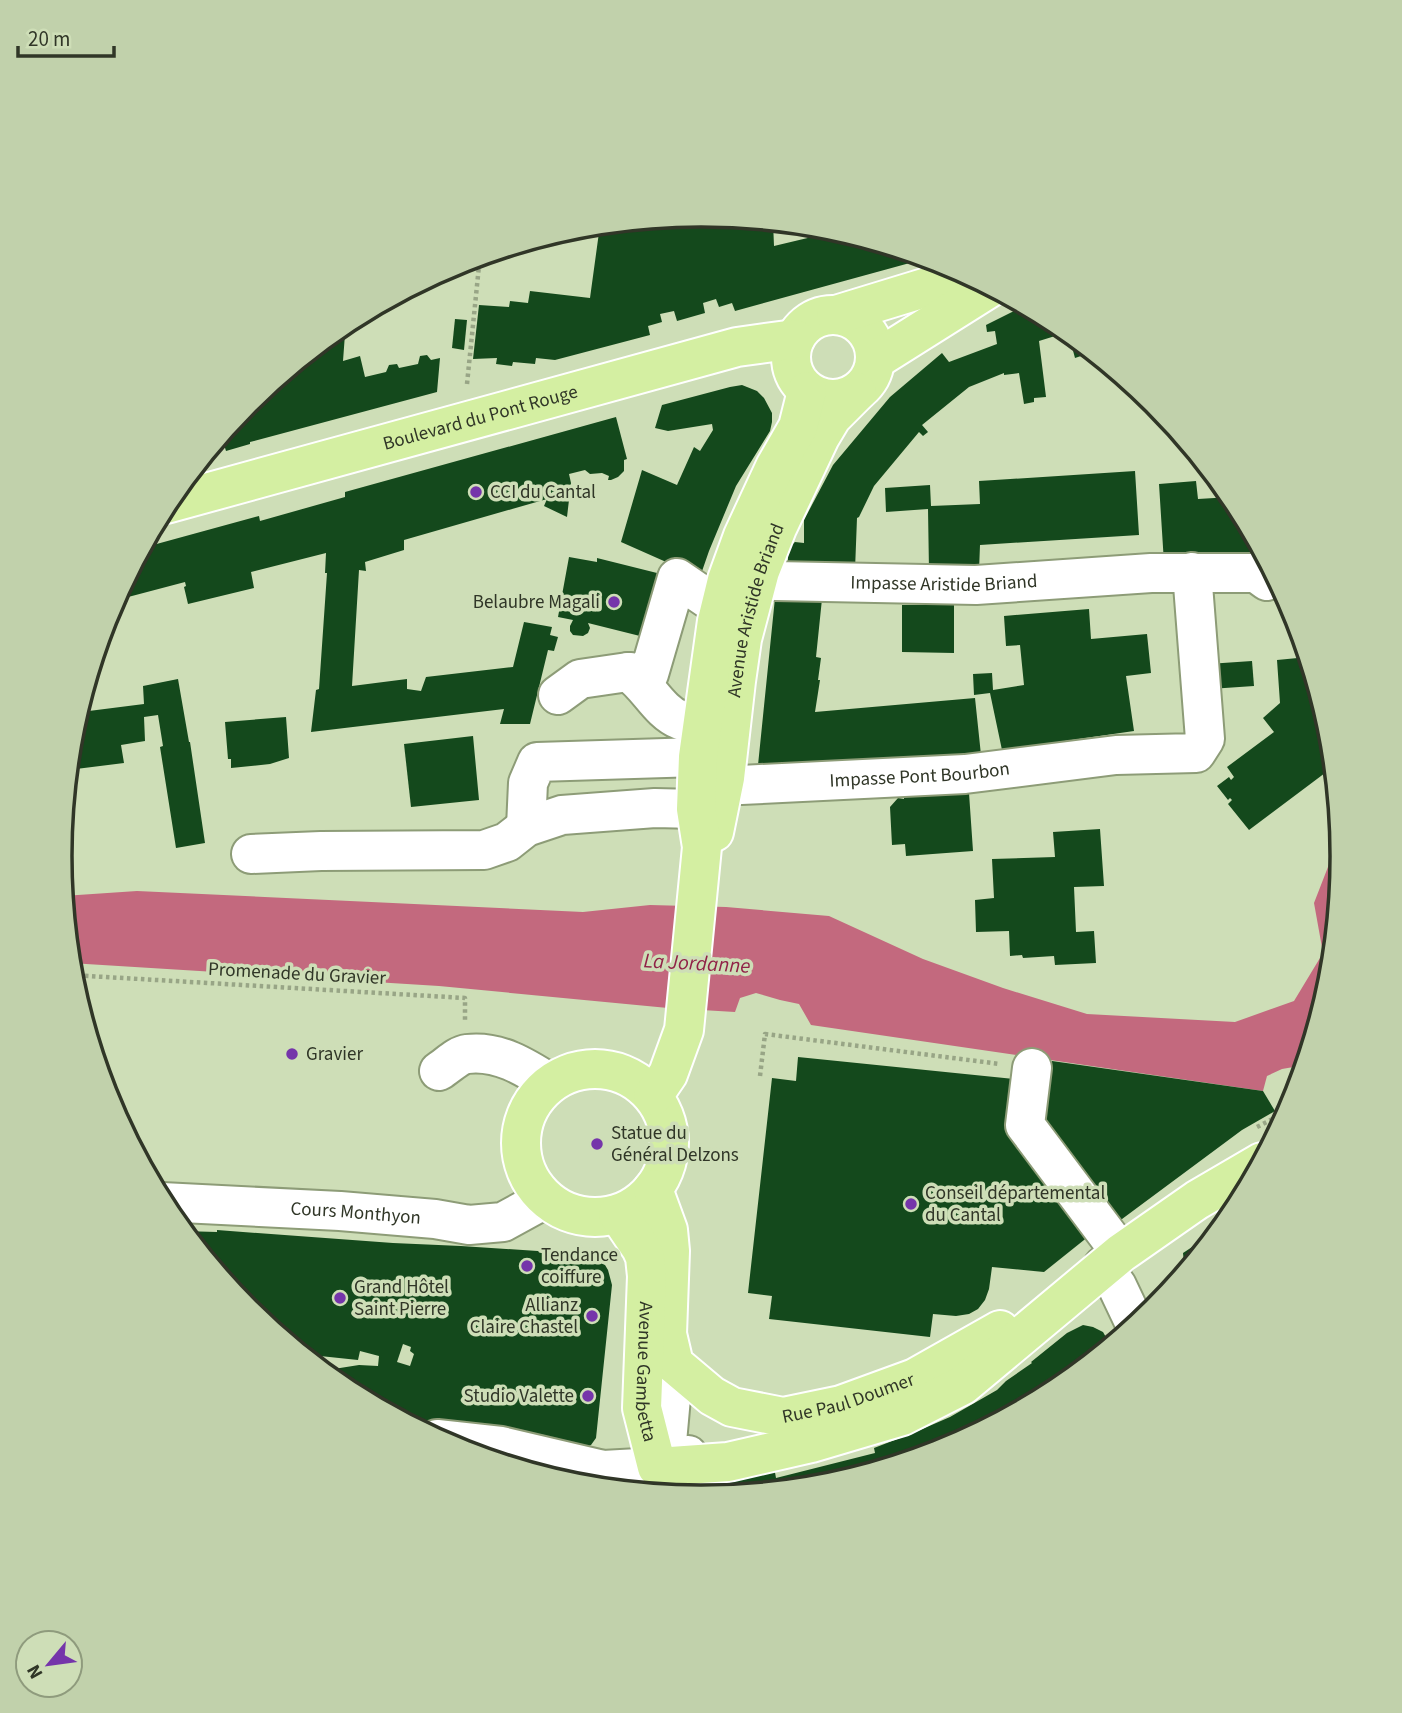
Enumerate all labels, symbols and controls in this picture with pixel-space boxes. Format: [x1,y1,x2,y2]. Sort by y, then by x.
scale bar [18,14,114,58]
text: 20 m [28,24,70,54]
street label: Boulevard du Pont Rouge [380,378,581,457]
place label: CCI du Cantal [490,479,596,506]
marker: CCI du Cantal [468,484,484,500]
street label: Avenue Aristide Briand [721,519,791,699]
street label: Impasse Aristide Briand [850,567,1038,599]
place label: Belaubre Magali [473,589,600,616]
marker: Belaubre Magali [606,594,622,610]
street label: Impasse Pont Bourbon [829,755,1011,794]
water label: La Jordanne [643,945,751,981]
street label: Promenade du Gravier [207,956,387,992]
place label: Gravier [306,1041,363,1068]
marker: Gravier [284,1046,300,1062]
place label: Statue du Général Delzons [611,1120,739,1169]
marker: Statue du Général Delzons [589,1136,605,1152]
place label: Conseil départemental du Cantal [925,1180,1105,1229]
street label: Cours Monthyon [290,1195,422,1231]
marker: Conseil départemental du Cantal [903,1196,919,1212]
place label: Tendance coiffure [541,1242,618,1291]
marker: Tendance coiffure [519,1258,535,1274]
place label: Grand Hôtel Saint Pierre [354,1274,449,1323]
marker: Grand Hôtel Saint Pierre [332,1290,348,1306]
place label: Allianz Claire Chastel [470,1292,578,1341]
street label: Avenue Gambetta [628,1301,664,1445]
marker: Allianz Claire Chastel [584,1308,600,1324]
street label: Rue Paul Doumer [780,1366,919,1430]
place label: Studio Valette [464,1383,574,1410]
marker: Studio Valette [580,1388,596,1404]
north arrow [14,1629,84,1699]
text: N [21,1659,50,1684]

